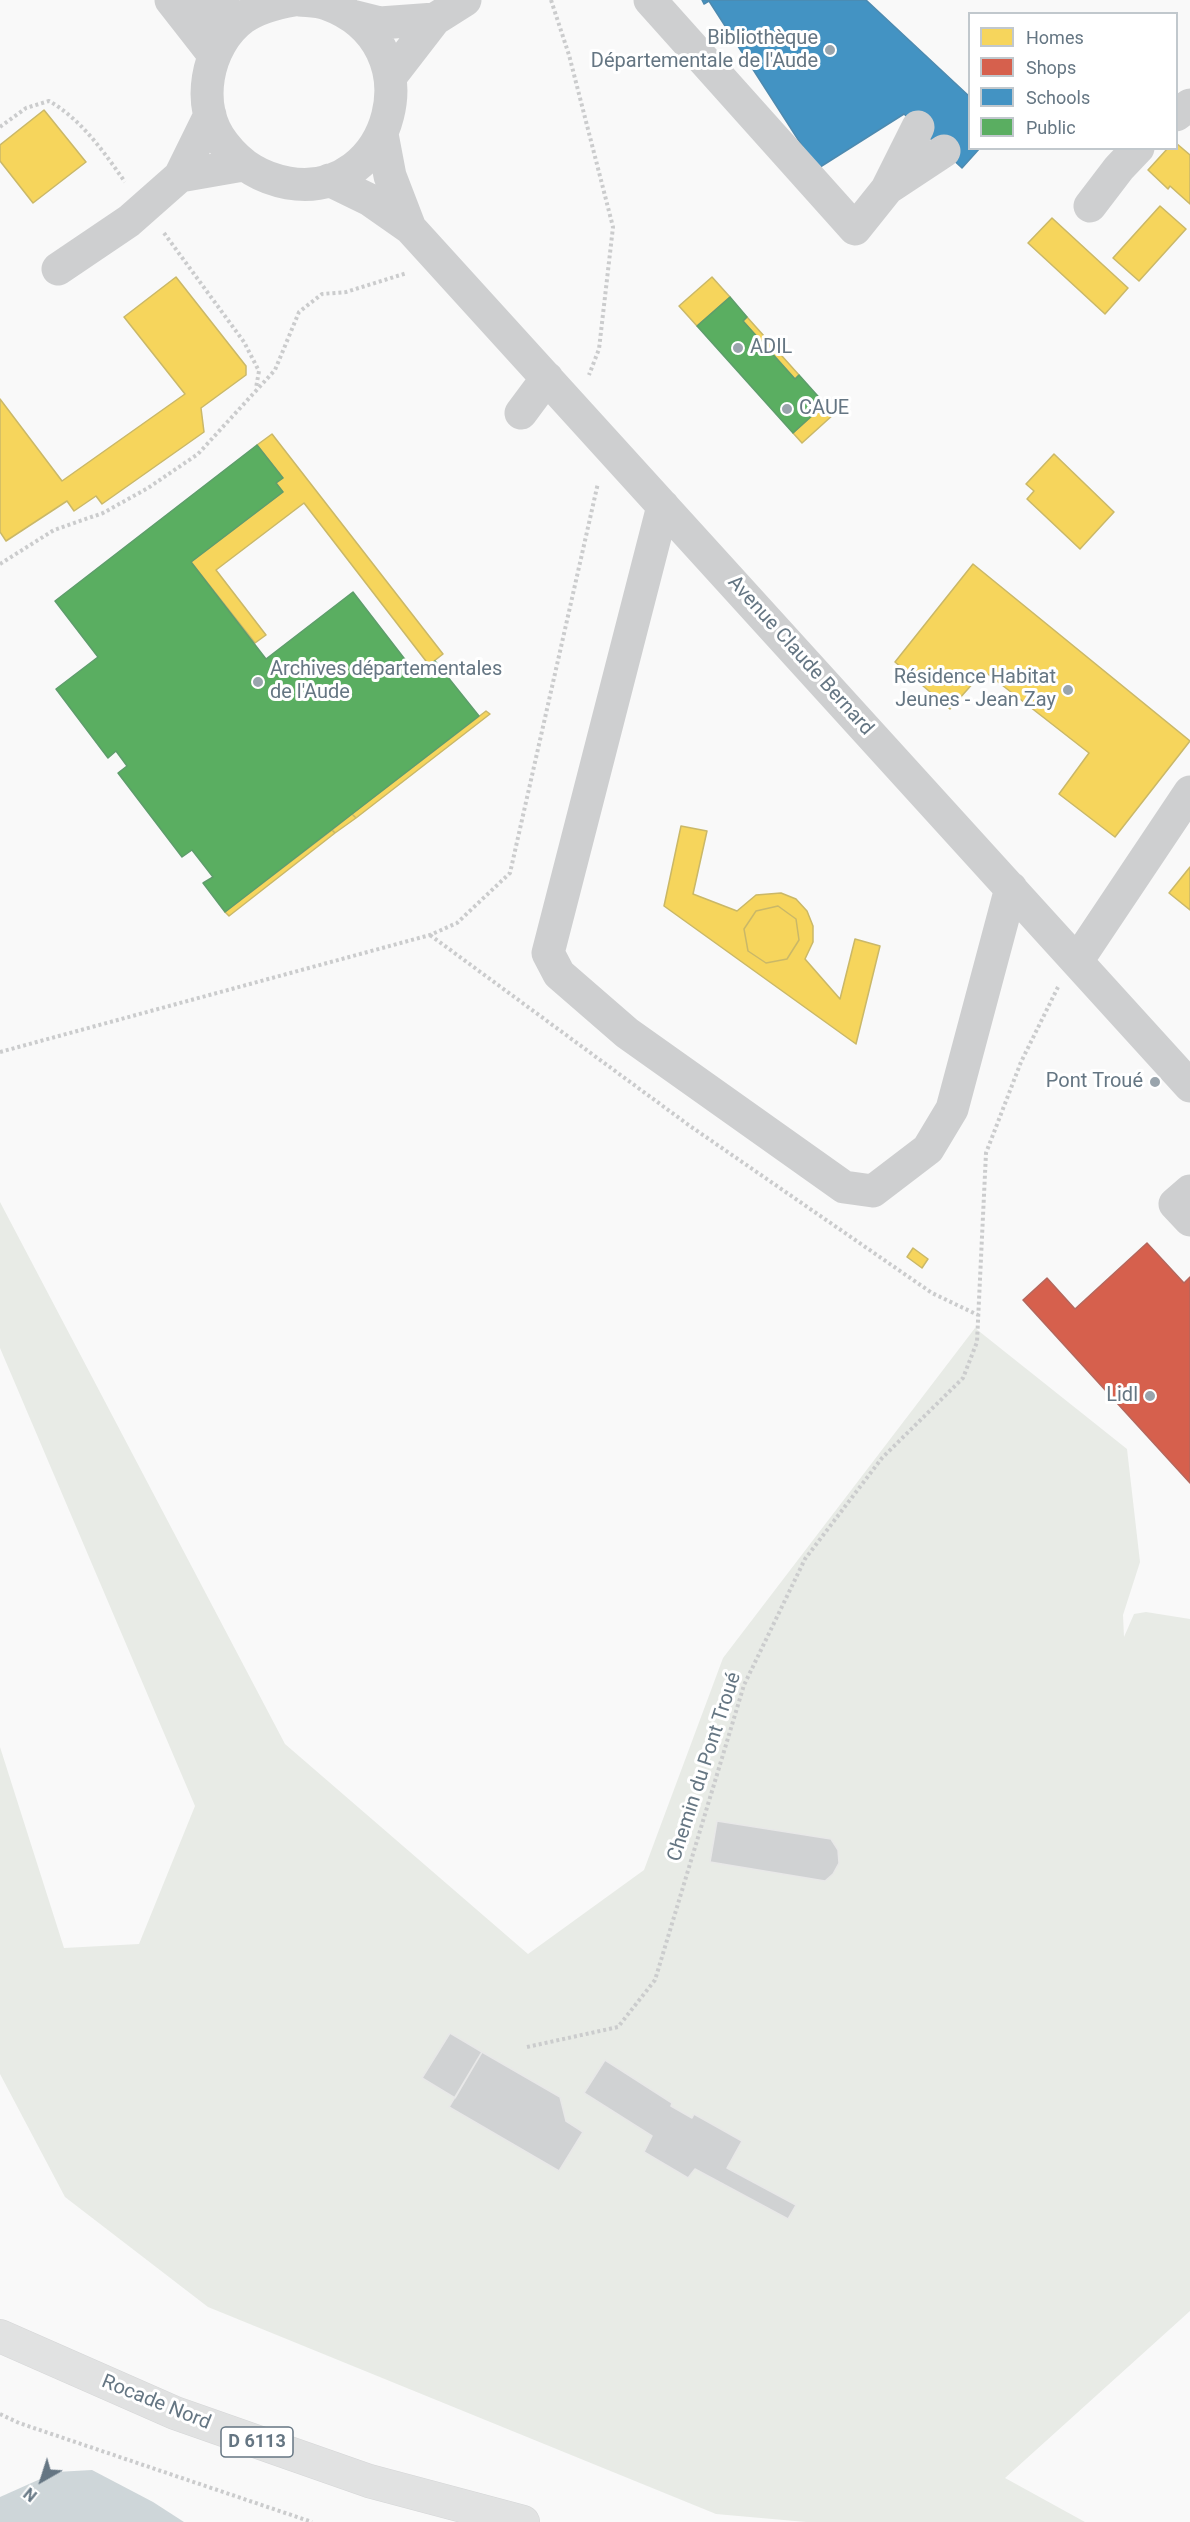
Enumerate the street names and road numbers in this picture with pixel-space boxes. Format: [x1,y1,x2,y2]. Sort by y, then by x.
street label: Avenue Claude Bernard [722,571,878,741]
street label: Chemin du Pont Troué [663,1669,747,1865]
street label: Rocade Nord [98,2370,214,2436]
road number: D 6113 [221,2427,293,2457]

